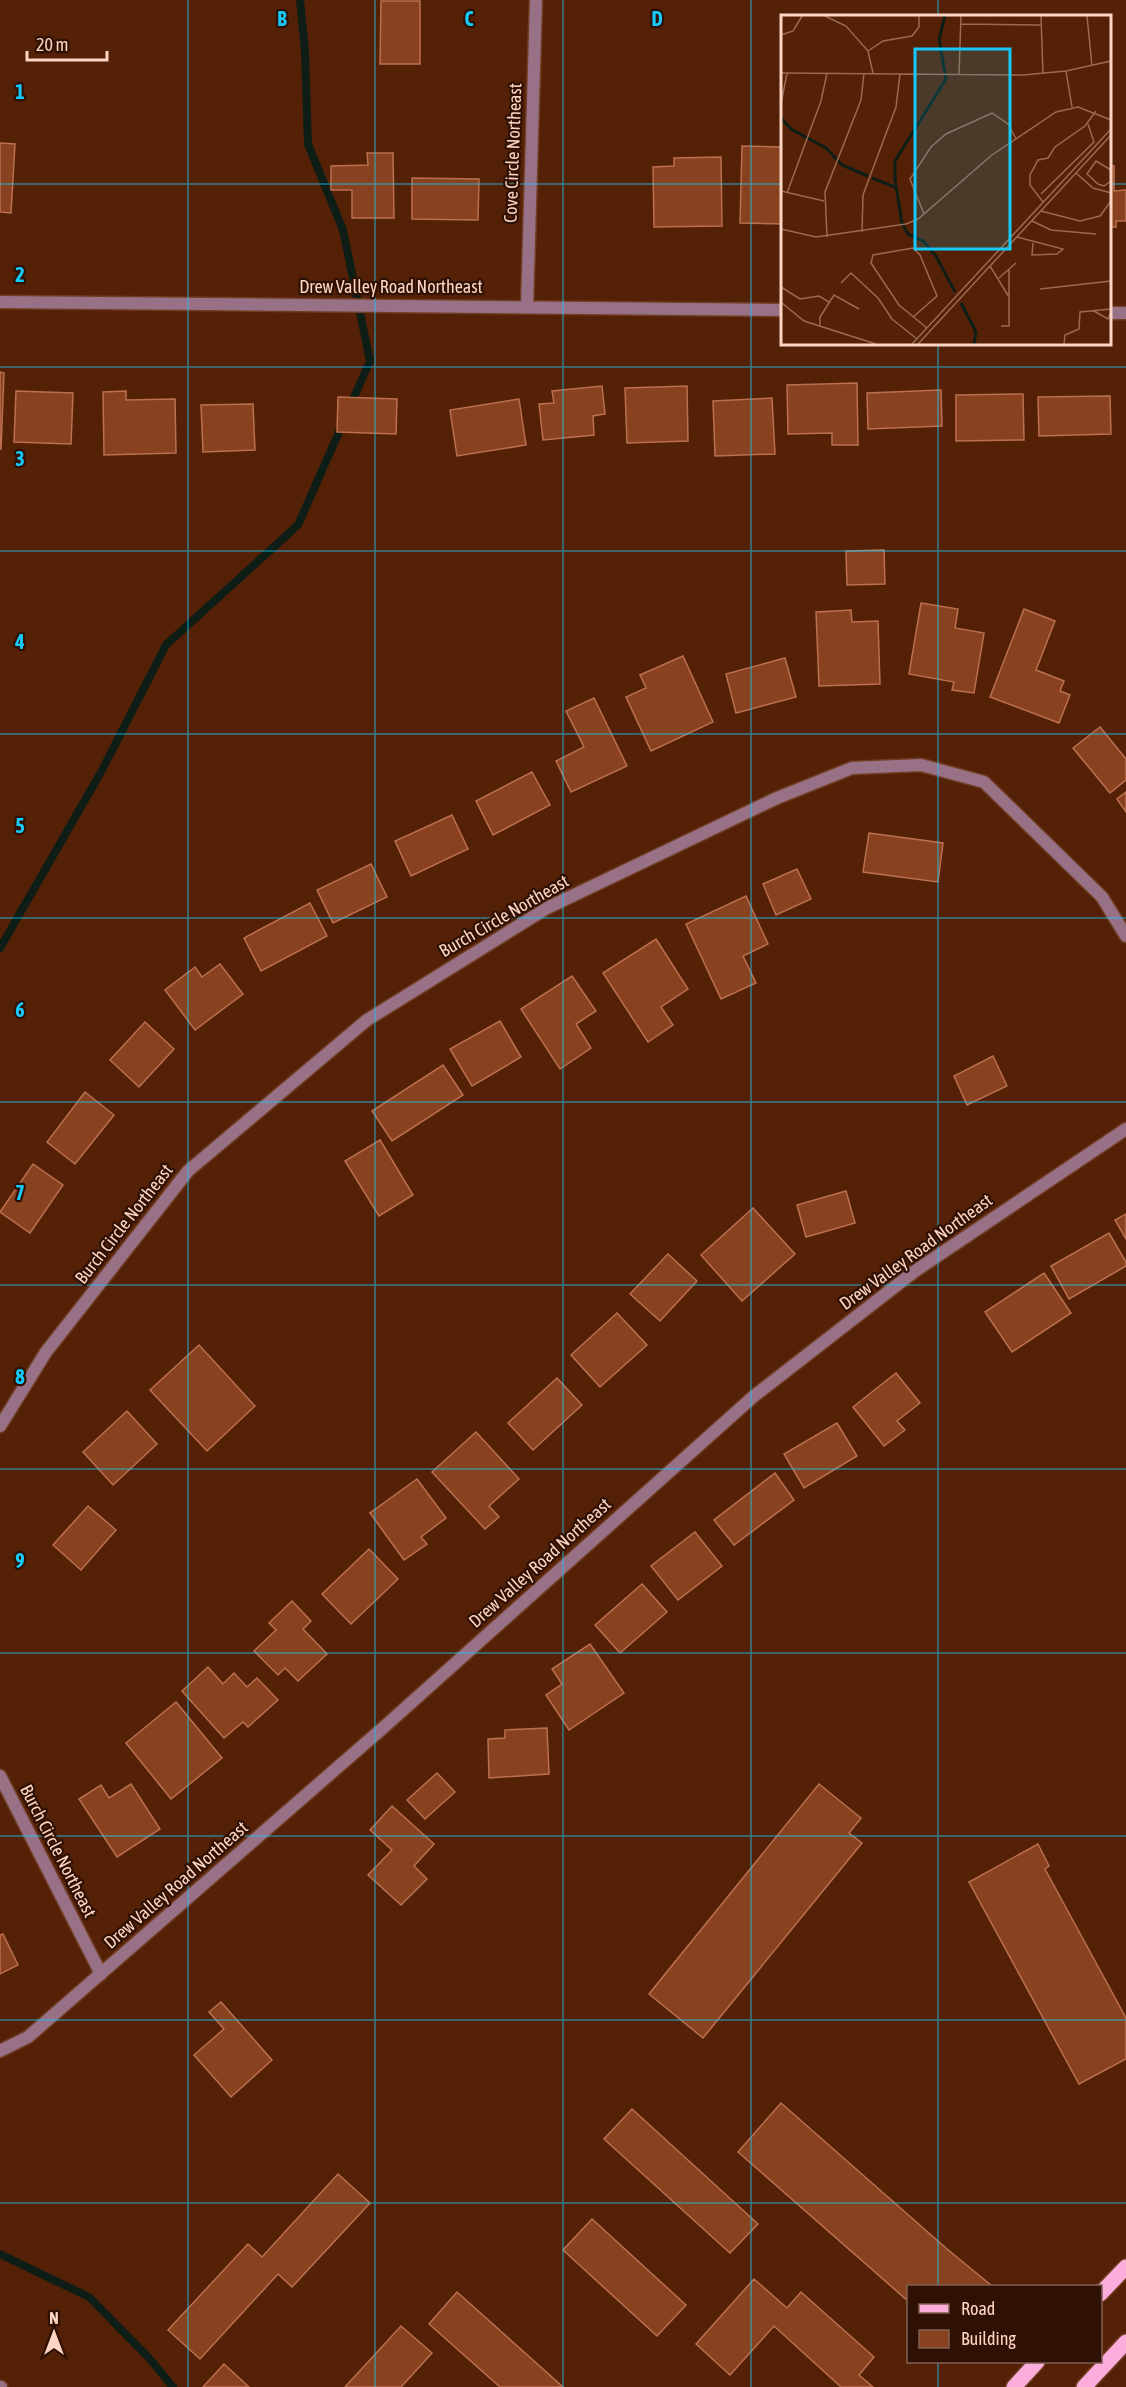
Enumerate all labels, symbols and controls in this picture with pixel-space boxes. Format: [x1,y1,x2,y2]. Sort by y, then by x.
text: B [277,7,287,30]
text: C [465,7,474,30]
text: D [651,7,663,30]
inset map [781,15,1111,345]
scale bar [27,24,106,62]
text: 20 m [36,34,68,55]
text: 1 [15,80,25,103]
street label: Cove Circle Northeast [500,83,525,223]
text: 2 [15,263,25,286]
street label: Drew Valley Road Northeast [299,276,483,297]
text: 3 [15,447,25,470]
text: 4 [14,630,25,653]
text: 5 [15,814,25,837]
street label: Burch Circle Northeast [435,870,572,961]
text: 6 [15,998,25,1021]
street label: Burch Circle Northeast [70,1160,177,1288]
text: 7 [15,1181,25,1204]
street label: Drew Valley Road Northeast [835,1189,996,1314]
text: 8 [15,1365,25,1388]
street label: Drew Valley Road Northeast [464,1493,615,1632]
text: 9 [15,1549,25,1572]
street label: Burch Circle Northeast [16,1781,101,1921]
street label: Drew Valley Road Northeast [100,1816,252,1953]
legend [907,2285,1102,2363]
text: Road [961,2298,995,2319]
north arrow [24,2303,84,2363]
text: N [49,2309,59,2327]
text: Building [961,2328,1016,2349]

